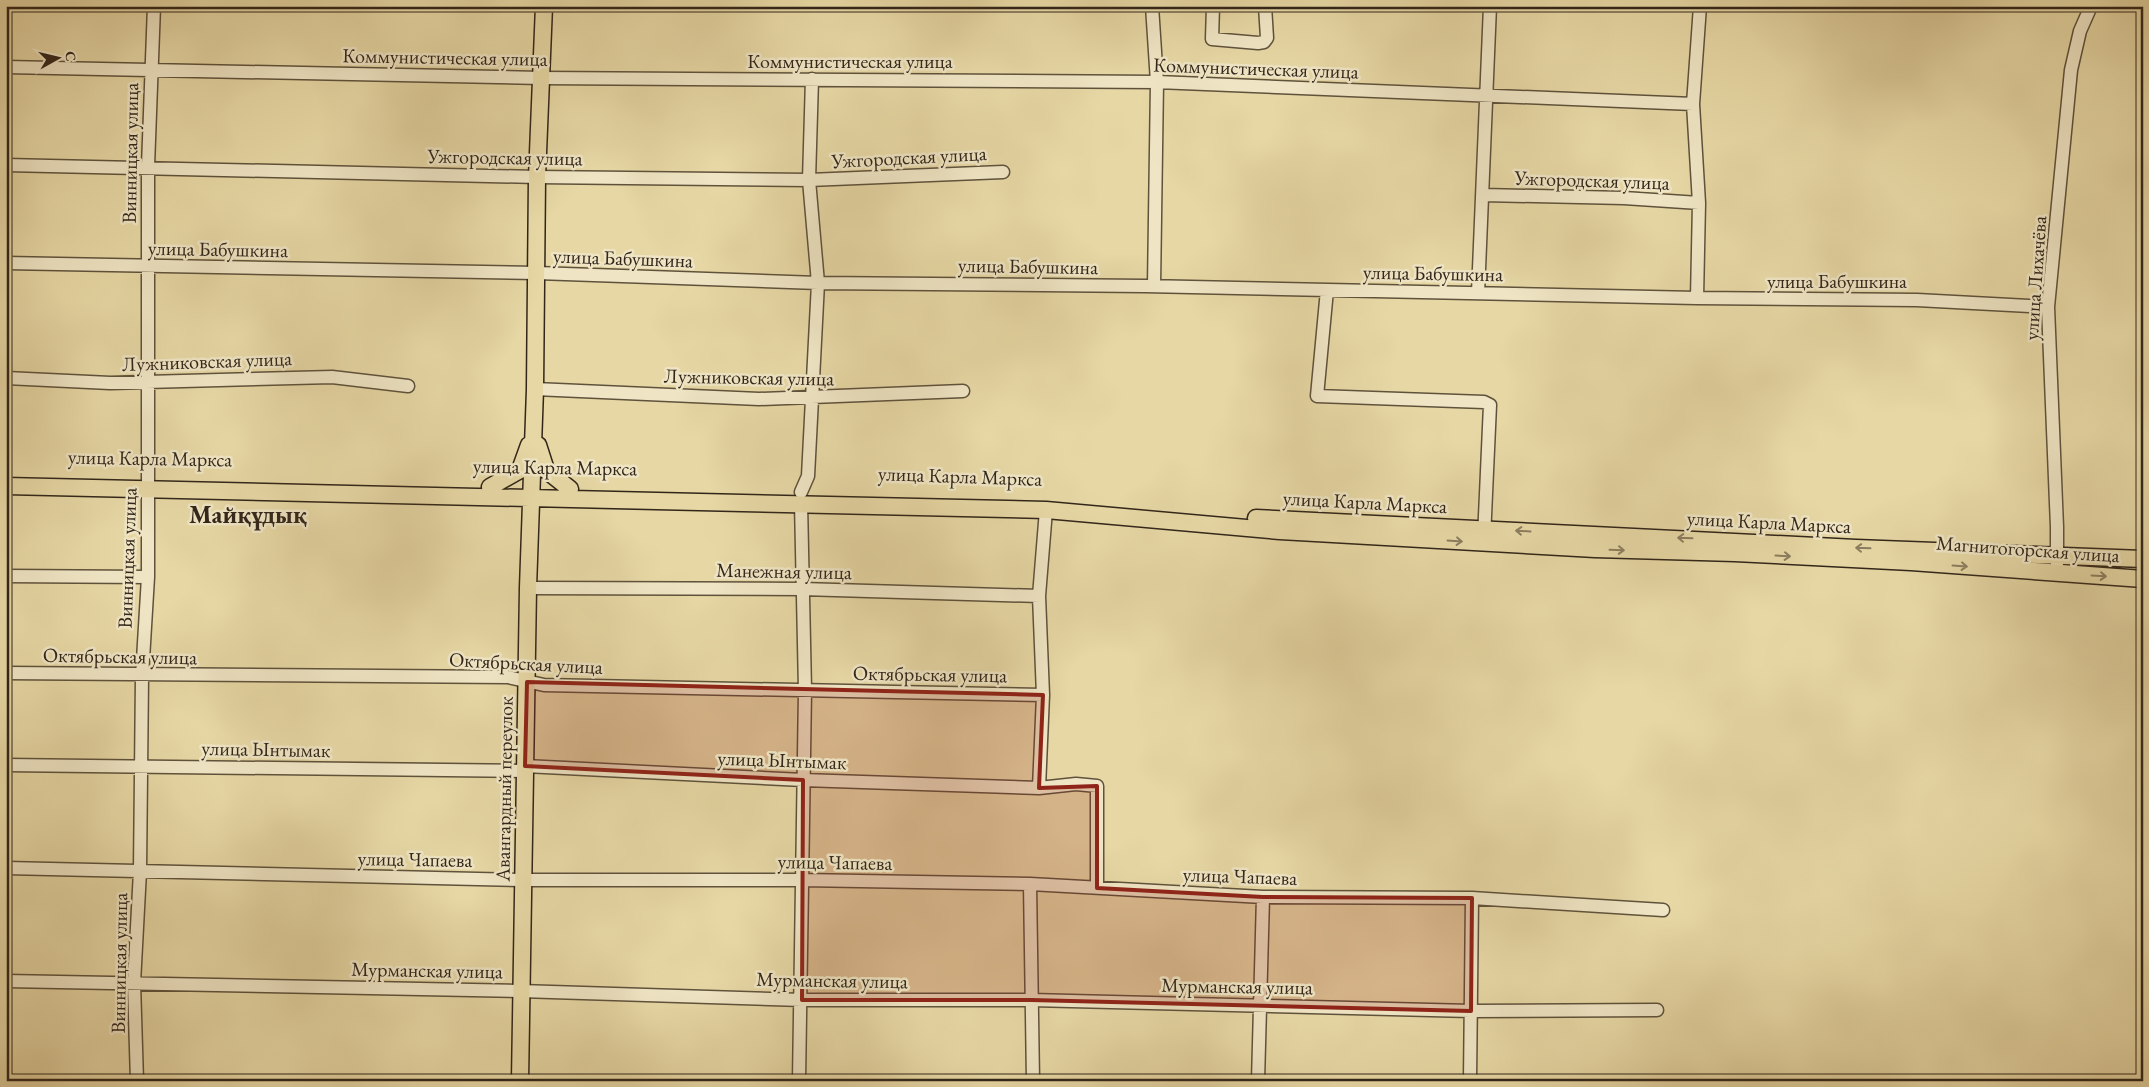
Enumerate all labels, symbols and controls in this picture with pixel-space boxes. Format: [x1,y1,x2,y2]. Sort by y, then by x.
north arrow [32,32,82,82]
street label: Коммунистическая улица [342,42,548,72]
street label: Коммунистическая улица [747,48,953,74]
text: С [61,50,80,62]
street label: Коммунистическая улица [1153,51,1359,85]
street label: Винницкая улица [116,82,144,224]
street label: Ужгородская улица [830,140,987,174]
street label: Ужгородская улица [426,143,583,171]
street label: Ужгородская улица [1513,164,1670,196]
street label: улица Лихачёва [2018,215,2052,341]
street label: улица Бабушкина [148,235,288,263]
street label: улица Бабушкина [552,243,694,273]
street label: улица Бабушкина [958,252,1098,280]
street label: улица Бабушкина [1363,259,1503,287]
street label: улица Бабушкина [1767,268,1907,294]
street label: Лужниковская улица [121,345,293,377]
street label: Лужниковская улица [664,363,834,391]
street label: улица Карла Маркса [68,444,232,472]
street label: улица Карла Маркса [473,453,637,481]
street label: улица Карла Маркса [877,460,1043,492]
street label: улица Карла Маркса [1282,485,1448,519]
street label: Винницкая улица [112,487,142,629]
district label: Майқұдық [189,498,307,531]
street label: улица Карла Маркса [1686,505,1852,539]
one-way arrow [1515,526,1531,535]
street label: Магнитогорская улица [1935,530,2121,568]
one-way arrow [1678,534,1694,543]
one-way arrow [1447,536,1463,545]
one-way arrow [1855,543,1872,553]
one-way arrow [1609,545,1625,554]
one-way arrow [1775,551,1791,560]
street label: Манежная улица [716,557,852,585]
one-way arrow [1951,561,1967,571]
one-way arrow [2091,572,2107,581]
street label: Октябрьская улица [43,642,197,670]
street label: Октябрьская улица [448,646,604,680]
street label: Октябрьская улица [853,660,1007,688]
street label: Авангардный переулок [489,696,519,883]
street label: улица Ынтымак [201,735,331,763]
street label: улица Ынтымак [717,745,847,775]
street label: улица Чапаева [358,845,473,873]
street label: улица Чапаева [778,848,893,876]
street label: улица Чапаева [1182,861,1298,891]
street label: Винницкая улица [105,892,133,1034]
street label: Мурманская улица [351,956,503,984]
street label: Мурманская улица [756,966,908,994]
street label: Мурманская улица [1161,972,1313,1000]

